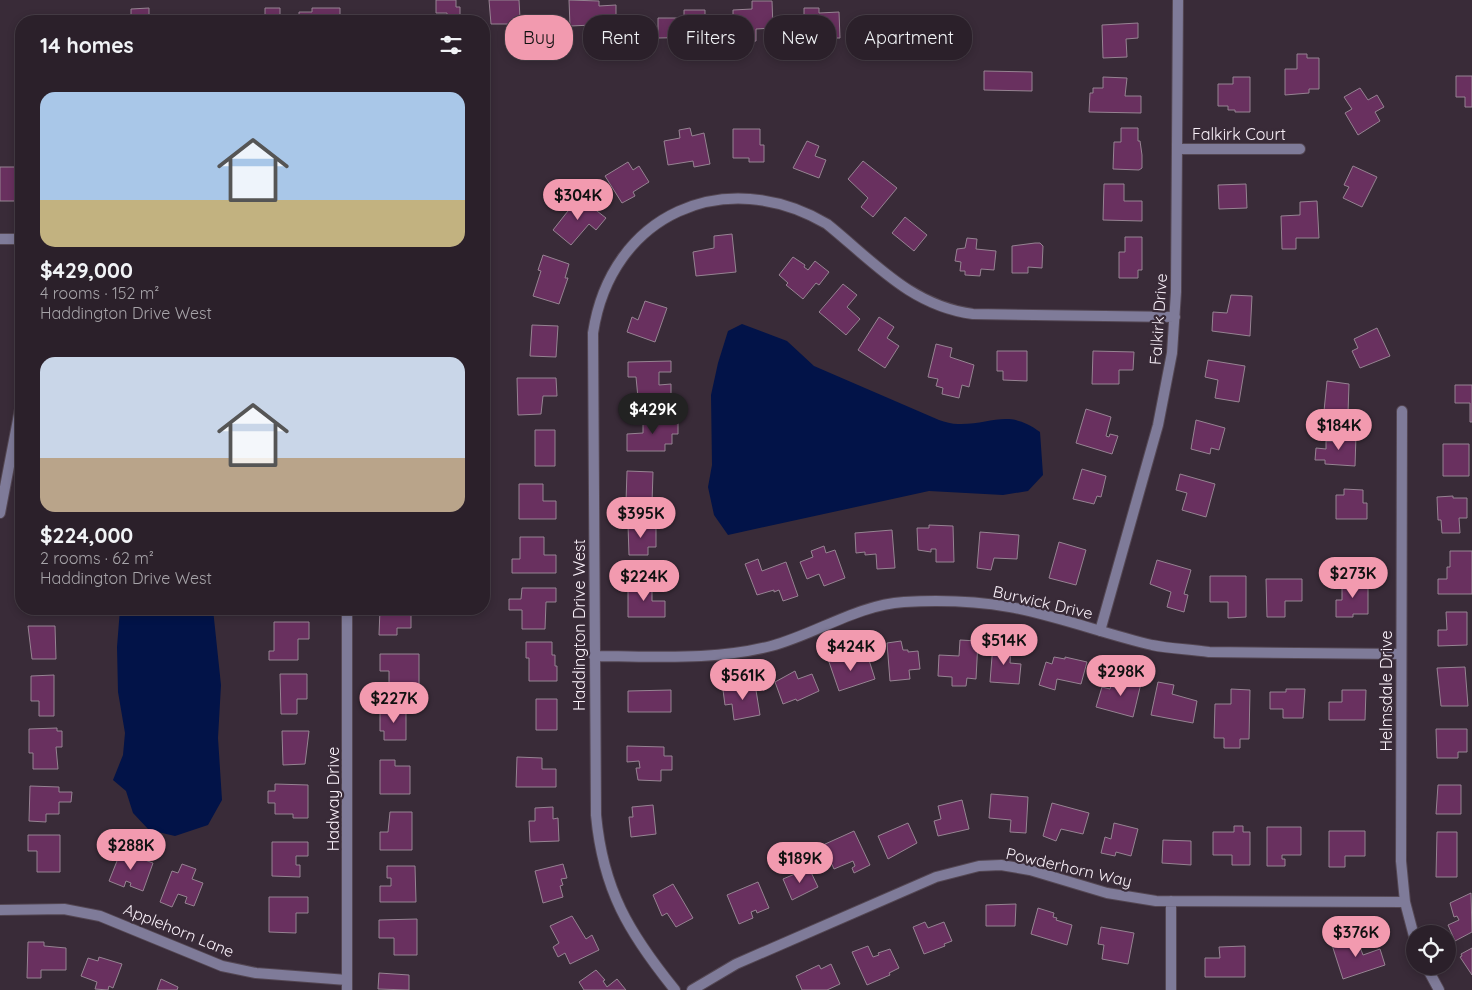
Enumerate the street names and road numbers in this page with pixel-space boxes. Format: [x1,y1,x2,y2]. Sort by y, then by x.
street label: Falkirk Court [1192,124,1286,144]
street label: Falkirk Drive [1145,273,1171,365]
street label: Haddington Drive West [569,539,589,711]
street label: Burwick Drive [991,581,1095,623]
street label: Helmsdale Drive [1376,630,1396,752]
street label: Hadway Drive [323,747,343,851]
street label: Powderhorn Way [1004,843,1134,891]
street label: Applehorn Lane [121,899,237,961]

